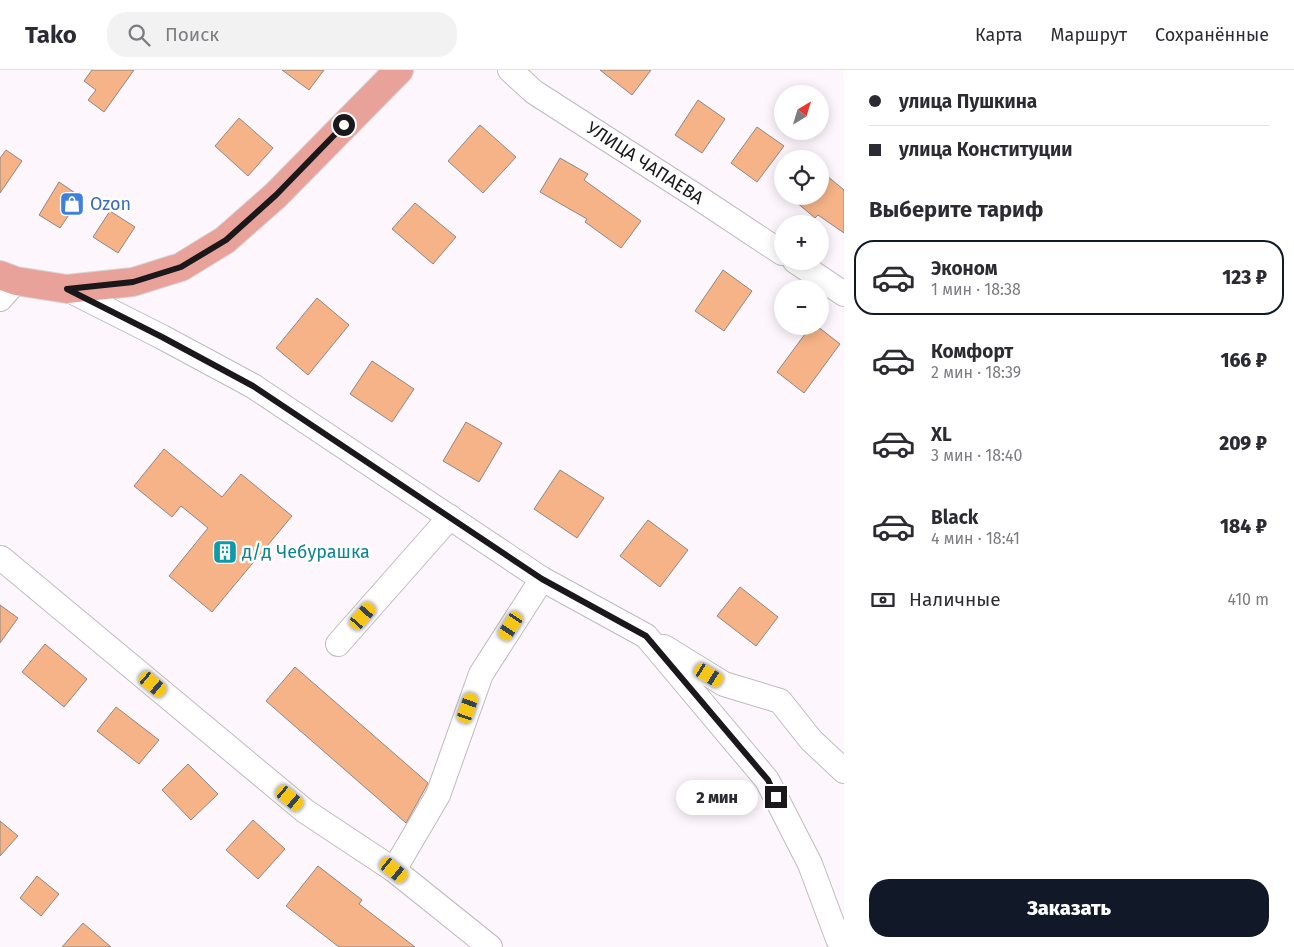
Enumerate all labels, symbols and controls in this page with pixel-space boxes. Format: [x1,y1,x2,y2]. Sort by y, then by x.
search box [107,12,457,57]
text: Tako [25,21,77,49]
icon: search [125,21,153,49]
text: Поиск [165,23,219,46]
text: Карта [975,24,1023,46]
text: Маршрут [1051,24,1127,46]
text: Сохранённые [1155,24,1269,46]
north arrow [774,85,829,140]
map controls [774,85,829,335]
text: улица Пушкина [899,90,1037,113]
route start [333,114,355,136]
street label: УЛИЦА ЧАПАЕВА [582,117,708,209]
text: улица Конституции [899,138,1072,161]
button: locate [774,150,829,205]
shop icon: Ozon [59,191,85,217]
place label: Ozon [90,193,131,215]
text: Выберите тариф [869,196,1044,223]
button: + [774,215,829,270]
icon: car [871,255,916,300]
text: Эконом [931,257,998,280]
text: 123 ₽ [1222,266,1267,289]
button: − [774,280,829,335]
text: 1 мин · 18:38 [931,280,1021,299]
icon: car [871,338,916,383]
text: Комфорт [931,340,1013,363]
text: 166 ₽ [1220,349,1267,372]
text: 2 мин · 18:39 [931,363,1021,382]
icon: car [871,421,916,466]
text: XL [931,423,952,446]
text: 209 ₽ [1219,432,1267,455]
text: 3 мин · 18:40 [931,446,1022,465]
icon: car [871,504,916,549]
text: Black [931,506,978,529]
text: 184 ₽ [1220,515,1267,538]
text: 4 мин · 18:41 [931,529,1020,548]
building icon: д/д Чебурашка [212,539,238,565]
place label: д/д Чебурашка [242,541,370,563]
icon: cash [869,586,897,614]
text: Наличные [909,588,1001,611]
text: 410 m [1228,590,1269,609]
car [347,600,378,632]
car [496,609,525,643]
car [692,661,725,689]
car [136,669,169,699]
car [456,691,479,725]
callout: 2 мин [676,780,758,814]
car [273,783,306,813]
route end [765,786,787,808]
text: 2 мин [696,788,738,807]
car [377,855,410,885]
button: Заказать [869,879,1269,937]

